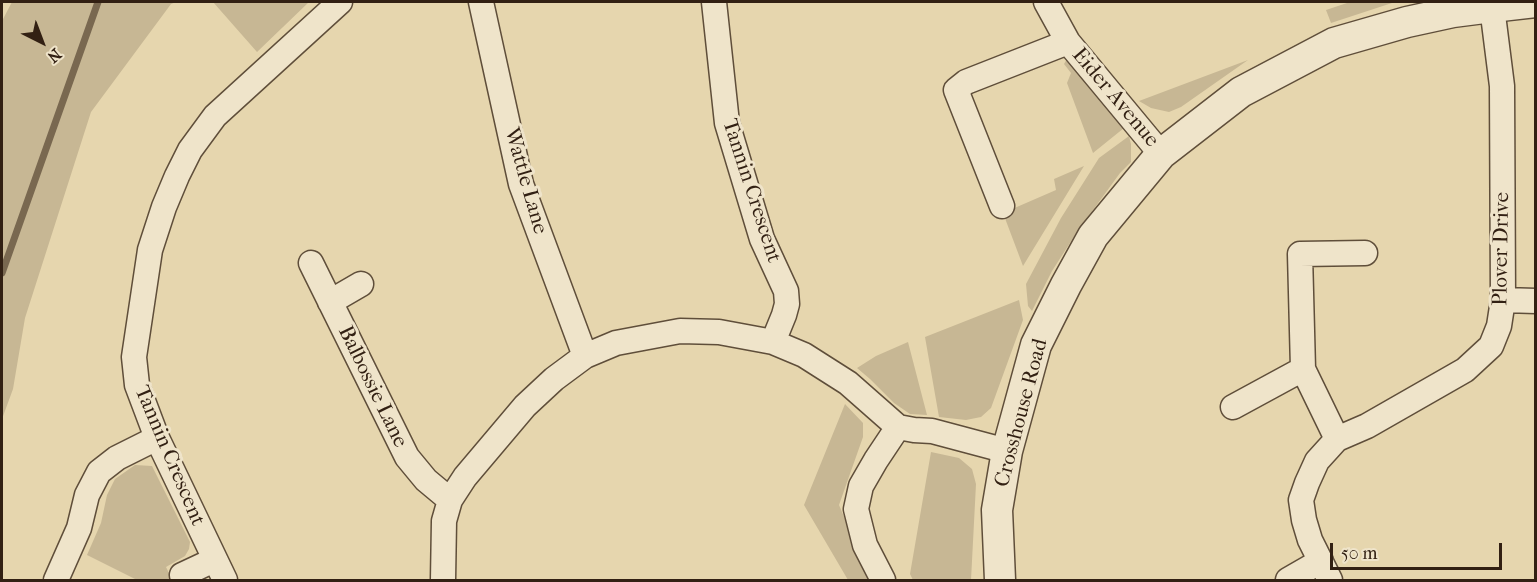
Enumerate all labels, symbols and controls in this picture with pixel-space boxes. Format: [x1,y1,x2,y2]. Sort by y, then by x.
north arrow [12,12,72,72]
street label: Eider Avenue [1066,43,1164,153]
text: N [44,45,65,67]
street label: Tannin Crescent [716,116,786,266]
street label: Wattle Lane [498,125,552,237]
street label: Plover Drive [1488,192,1516,306]
street label: Balbossie Lane [332,322,412,452]
street label: Crosshouse Road [990,336,1054,490]
street label: Tannin Crescent [128,382,210,530]
scale bar [1333,531,1506,569]
text: 50 m [1341,543,1377,564]

